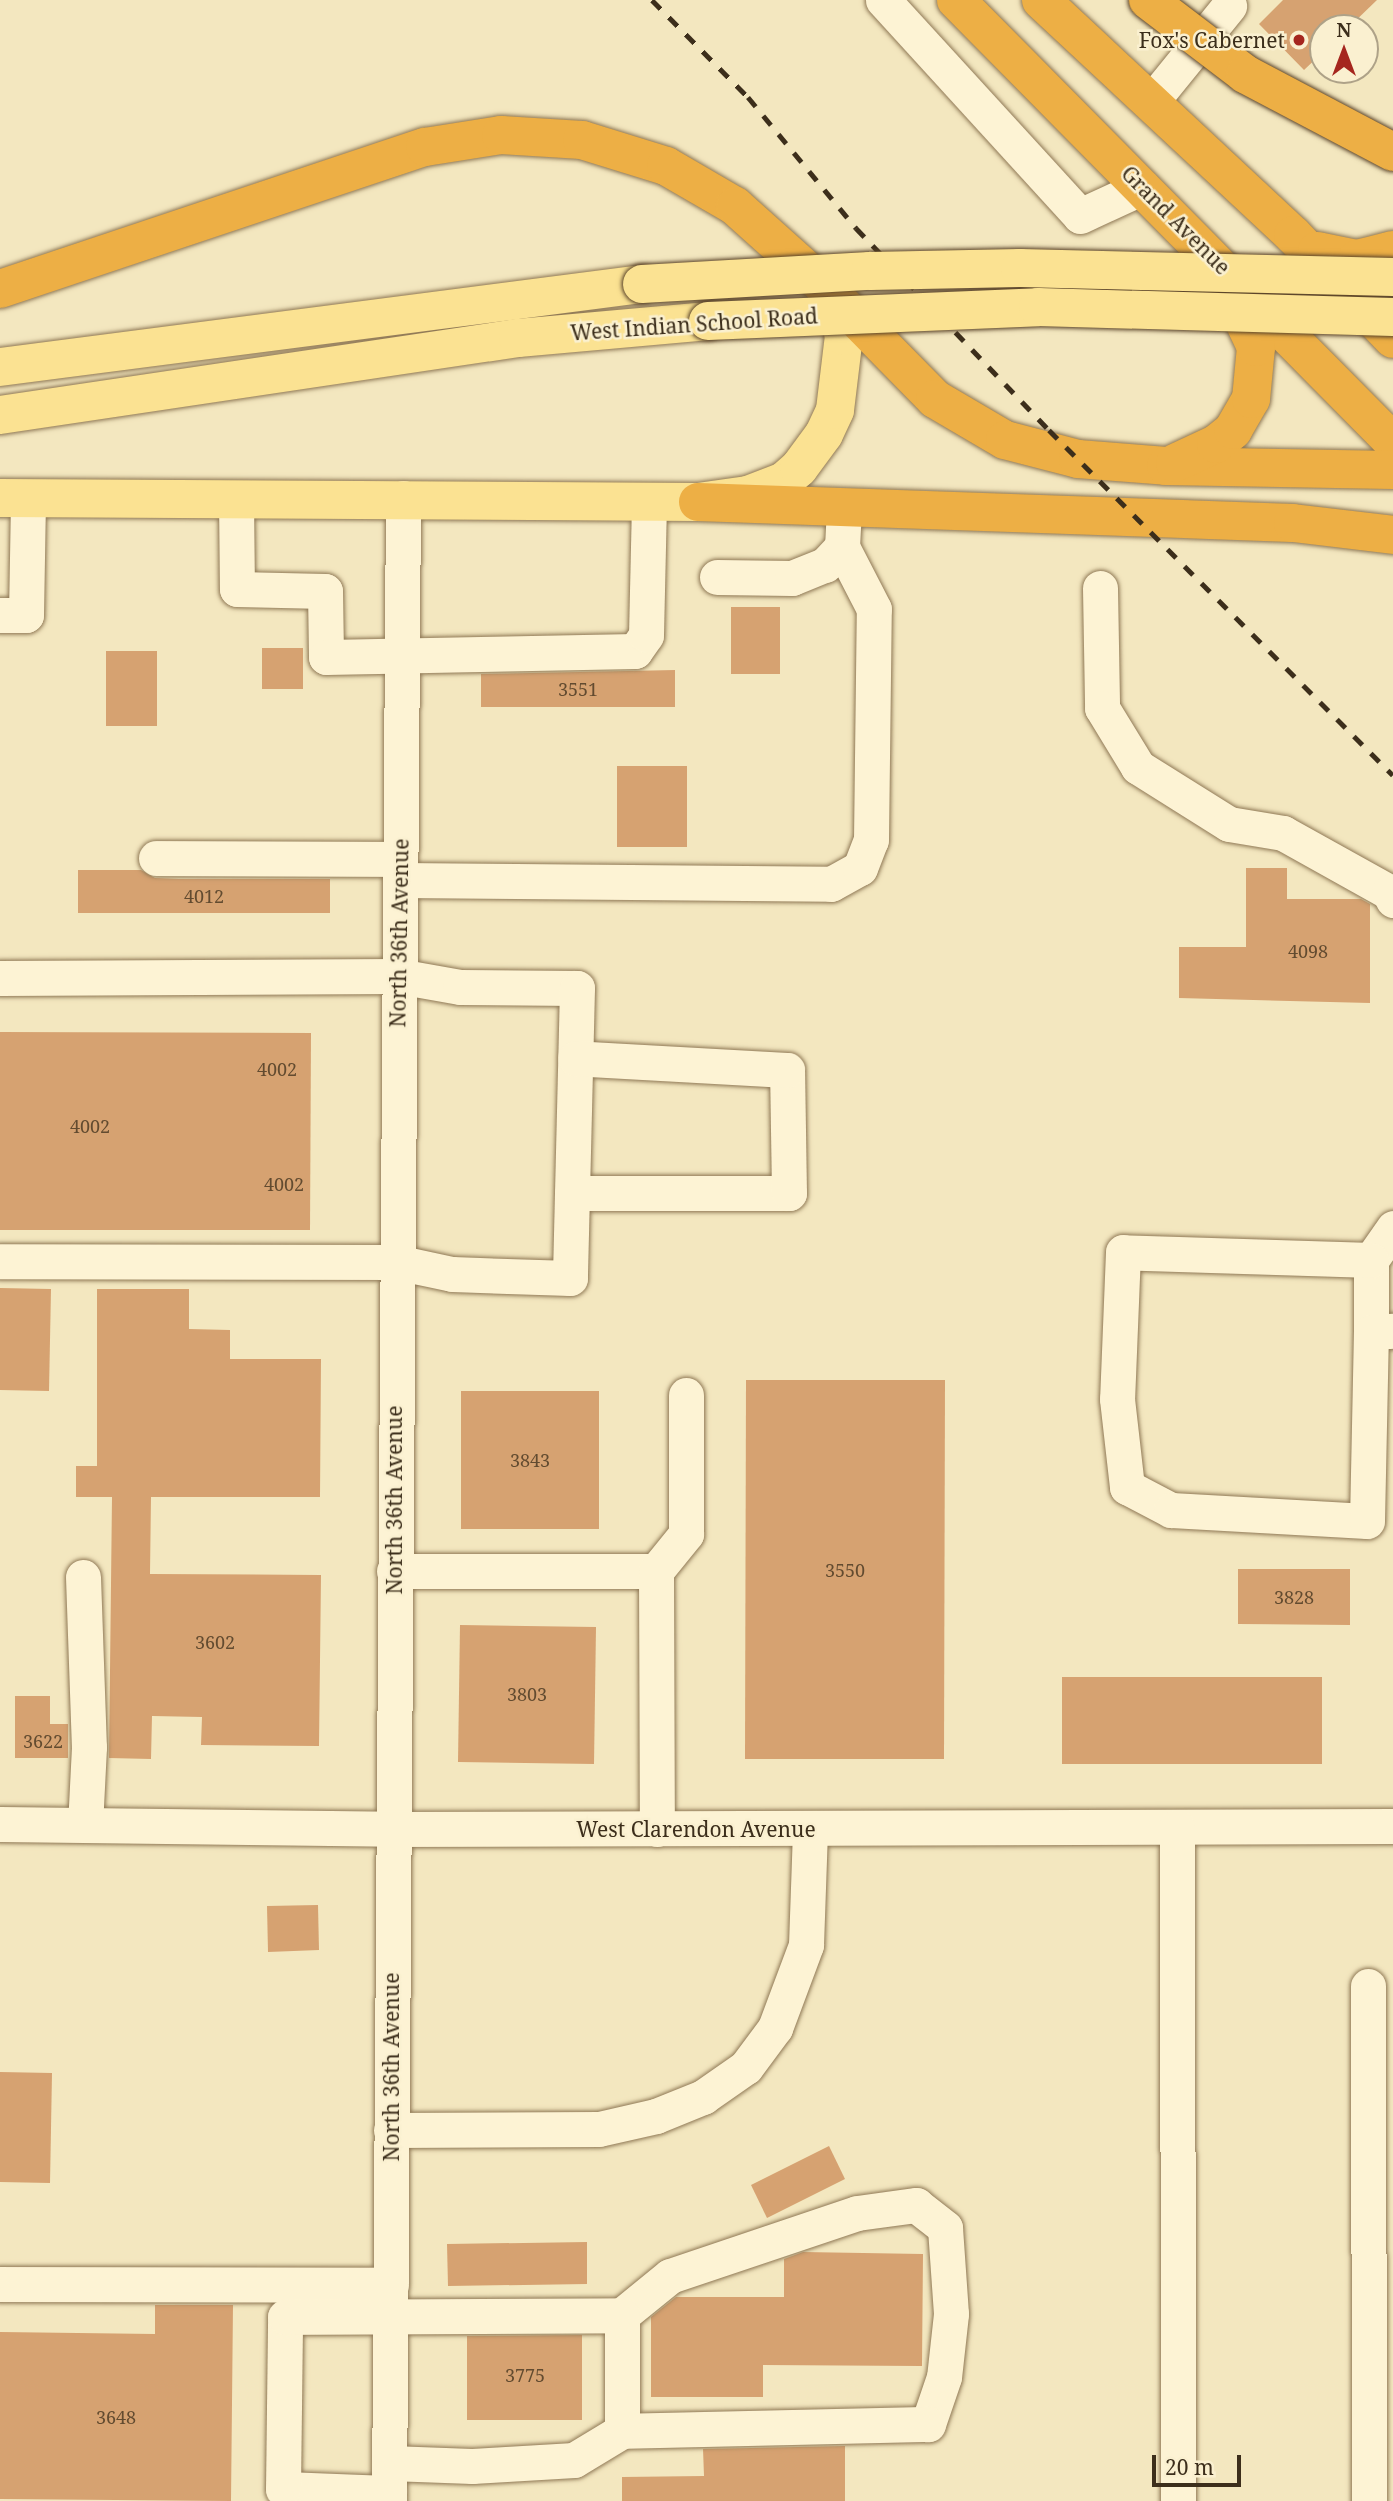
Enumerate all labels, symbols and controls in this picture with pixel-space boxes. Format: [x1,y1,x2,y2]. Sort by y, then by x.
north arrow [1309,14,1379,84]
text: N [1337,17,1351,43]
place label: Fox's Cabernet [1139,27,1285,53]
marker: Fox's Cabernet [1291,32,1307,48]
street label: Grand Avenue [1116,160,1236,280]
street label: West Indian School Road [569,303,819,345]
house number: 3551 [558,678,598,700]
street label: North 36th Avenue [385,838,413,1028]
house number: 4012 [184,885,224,907]
house number: 4098 [1288,940,1328,962]
house number: 4002 [257,1058,297,1080]
house number: 4002 [70,1115,110,1137]
house number: 4002 [264,1173,304,1195]
street label: North 36th Avenue [381,1406,407,1594]
house number: 3843 [510,1449,550,1471]
house number: 3550 [825,1559,865,1581]
house number: 3828 [1274,1586,1314,1608]
house number: 3602 [195,1631,235,1653]
house number: 3803 [507,1683,547,1705]
house number: 3622 [23,1730,63,1752]
street label: West Clarendon Avenue [576,1816,816,1842]
street label: North 36th Avenue [378,1973,404,2161]
house number: 3775 [505,2364,545,2386]
house number: 3648 [96,2406,136,2428]
scale bar [1155,2442,1244,2486]
text: 20 m [1165,2453,1214,2481]

